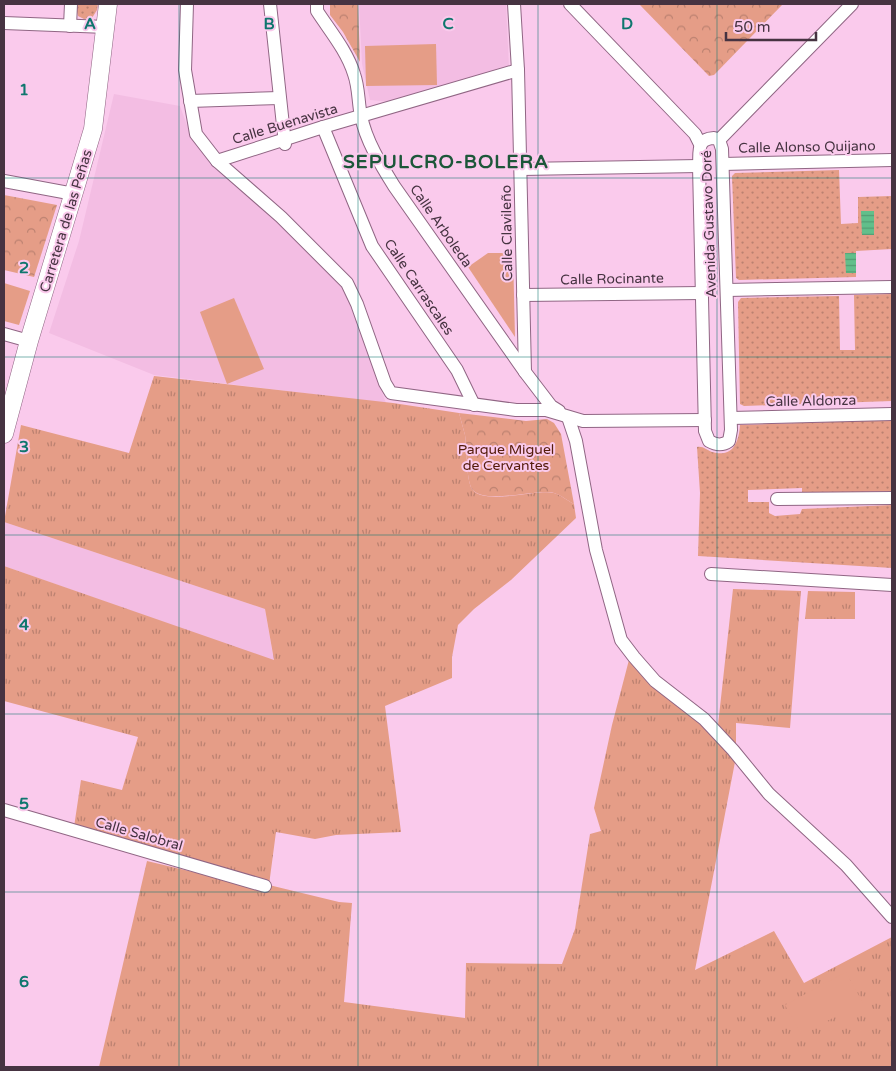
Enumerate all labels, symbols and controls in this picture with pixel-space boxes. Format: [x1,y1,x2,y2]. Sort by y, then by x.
scale bar [726,10,816,42]
text: A [84,14,96,34]
text: B [263,14,275,34]
text: C [442,14,454,34]
text: D [621,14,633,34]
text: 50 m [734,18,771,36]
text: 1 [19,80,29,100]
street label: Calle Buenavista [230,100,340,148]
street label: Calle Alonso Quijano [738,137,876,157]
street label: Carretera de las Peñas [36,147,96,294]
street label: Avenida Gustavo Doré [698,150,720,298]
district label: SEPULCRO-BOLERA [343,151,549,173]
street label: Calle Arboleda [406,181,476,271]
street label: Calle Clavileño [498,185,516,281]
street label: Calle Carrascales [380,236,458,339]
text: 2 [19,258,29,278]
street label: Calle Rocinante [560,270,664,288]
street label: Calle Aldonza [766,392,856,410]
text: 3 [19,437,29,457]
park label: Parque Miguel de Cervantes [458,441,554,474]
text: 4 [19,615,29,635]
text: 5 [19,794,29,814]
street label: Calle Salobral [93,813,185,855]
text: 6 [19,972,29,992]

